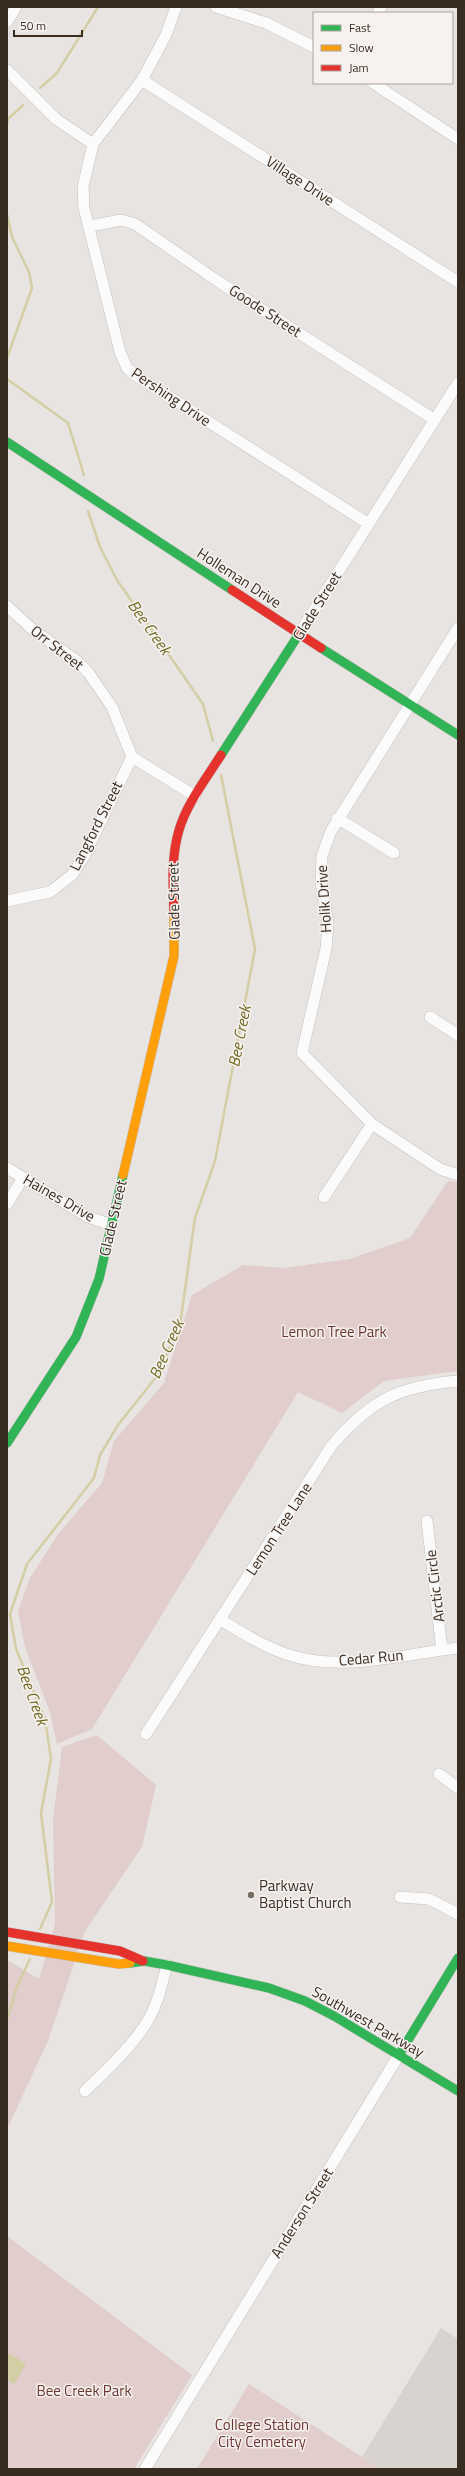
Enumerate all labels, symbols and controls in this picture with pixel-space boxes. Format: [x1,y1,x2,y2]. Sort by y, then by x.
scale bar [14,12,82,38]
legend [313,12,453,84]
text: 50 m [20,16,46,35]
text: Fast [349,18,372,37]
text: Slow [349,38,374,57]
text: Jam [349,58,369,77]
street label: Village Drive [261,150,339,211]
street label: Goode Street [224,278,307,343]
street label: Pershing Drive [127,361,216,432]
street label: Holleman Drive [192,542,286,614]
street label: Glade Street [286,566,347,645]
water label: Bee Creek [122,595,179,661]
street label: Orr Street [26,619,89,676]
street label: Langford Street [63,776,128,875]
street label: Glade Street [161,861,186,940]
street label: Holik Drive [310,864,337,934]
water label: Bee Creek [221,1001,257,1069]
street label: Haines Drive [19,1168,99,1227]
street label: Glade Street [93,1177,133,1258]
water label: Bee Creek [142,1314,190,1382]
park label: Lemon Tree Park [281,1320,387,1343]
street label: Lemon Tree Lane [240,1478,317,1580]
street label: Arctic Circle [419,1548,450,1624]
street label: Cedar Run [338,1643,404,1672]
water label: Bee Creek [11,1662,56,1730]
place label: Parkway Baptist Church [259,1874,352,1914]
marker: Parkway Baptist Church [246,1890,256,1900]
street label: Southwest Parkway [308,1980,429,2063]
street label: Anderson Street [265,2163,339,2262]
park label: Bee Creek Park [36,2379,132,2402]
park label: College Station City Cemetery [215,2413,309,2453]

